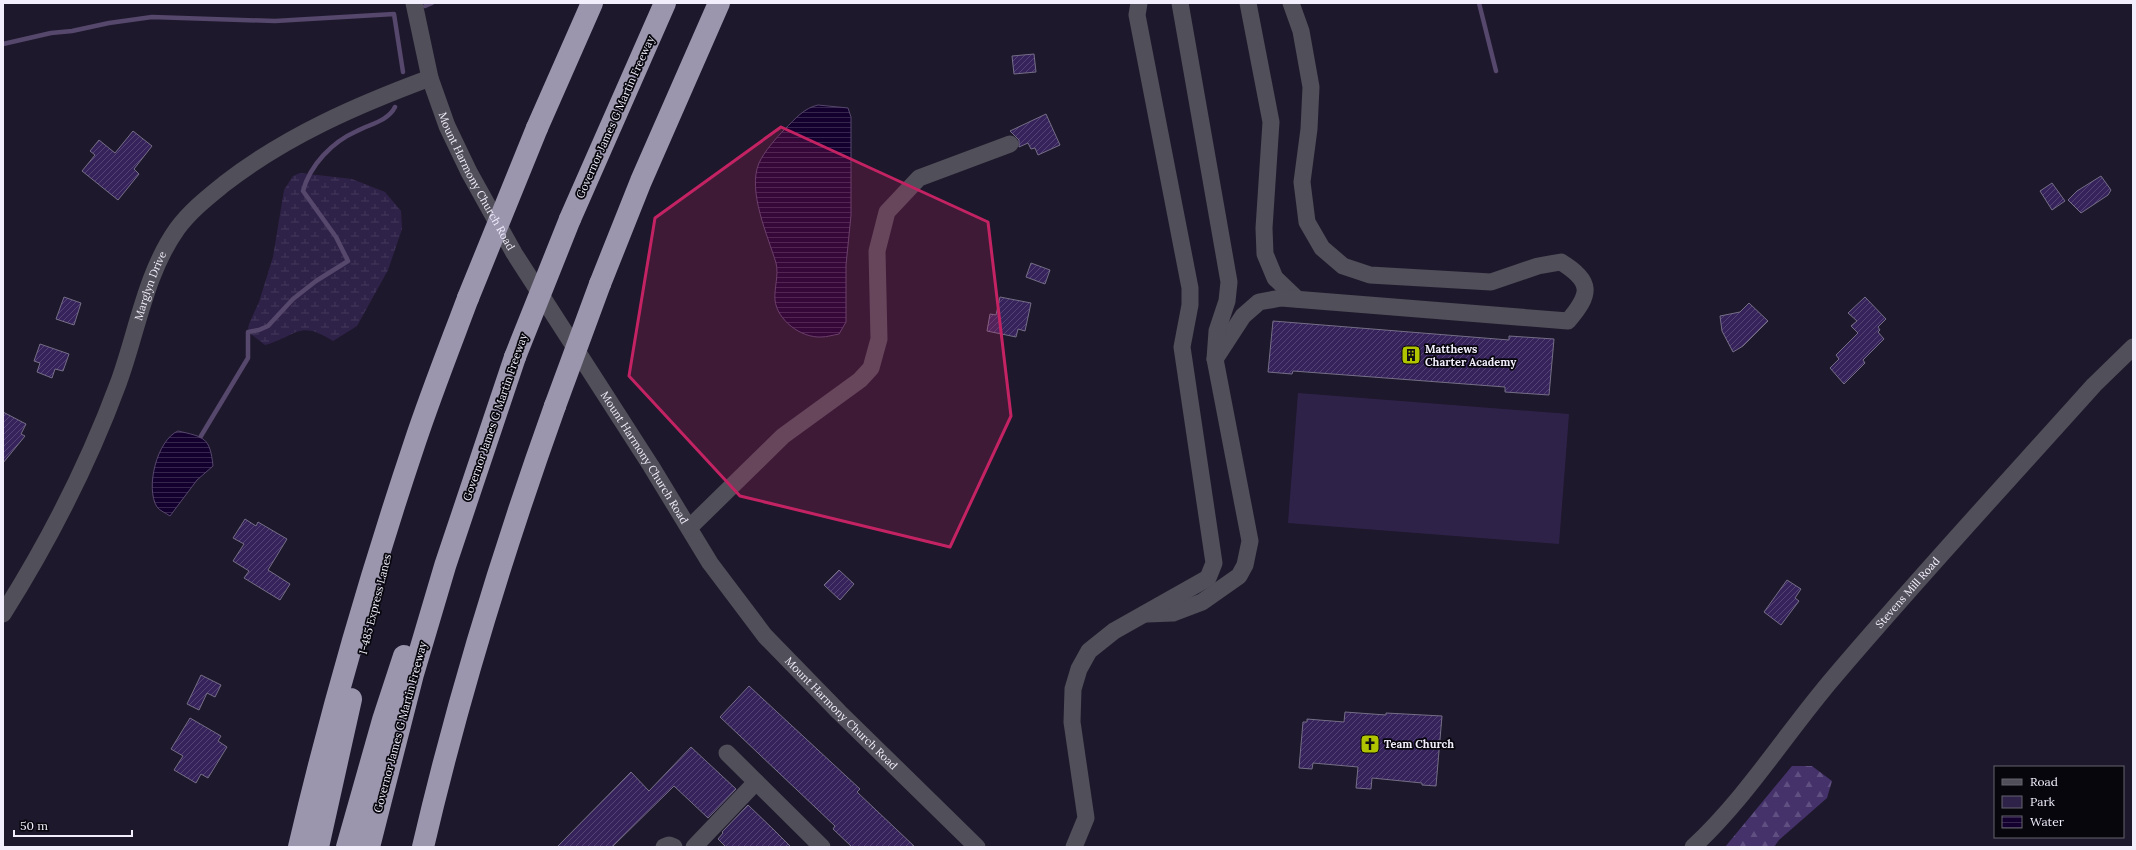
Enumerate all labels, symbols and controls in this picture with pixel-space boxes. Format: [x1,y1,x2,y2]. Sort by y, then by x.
street label: Governor James G Martin Freeway [573,33,657,200]
street label: Mount Harmony Church Road [436,110,518,253]
street label: Marglyn Drive [131,249,169,322]
street label: Governor James G Martin Freeway [460,331,530,503]
place label: Matthews Charter Academy [1425,342,1517,369]
building icon: Matthews Charter Academy [1400,344,1422,366]
street label: Mount Harmony Church Road [598,389,692,527]
street label: I-485 Express Lanes [356,552,394,656]
street label: Stevens Mill Road [1872,554,1943,631]
street label: Governor James G Martin Freeway [370,640,430,814]
street label: Mount Harmony Church Road [782,654,901,773]
church icon: Team Church [1359,733,1381,755]
place label: Team Church [1384,737,1454,751]
legend [1994,766,2124,838]
text: Road [2030,774,2058,789]
text: Park [2030,794,2056,809]
scale bar [14,812,132,838]
text: Water [2030,814,2065,829]
text: 50 m [20,818,48,833]

